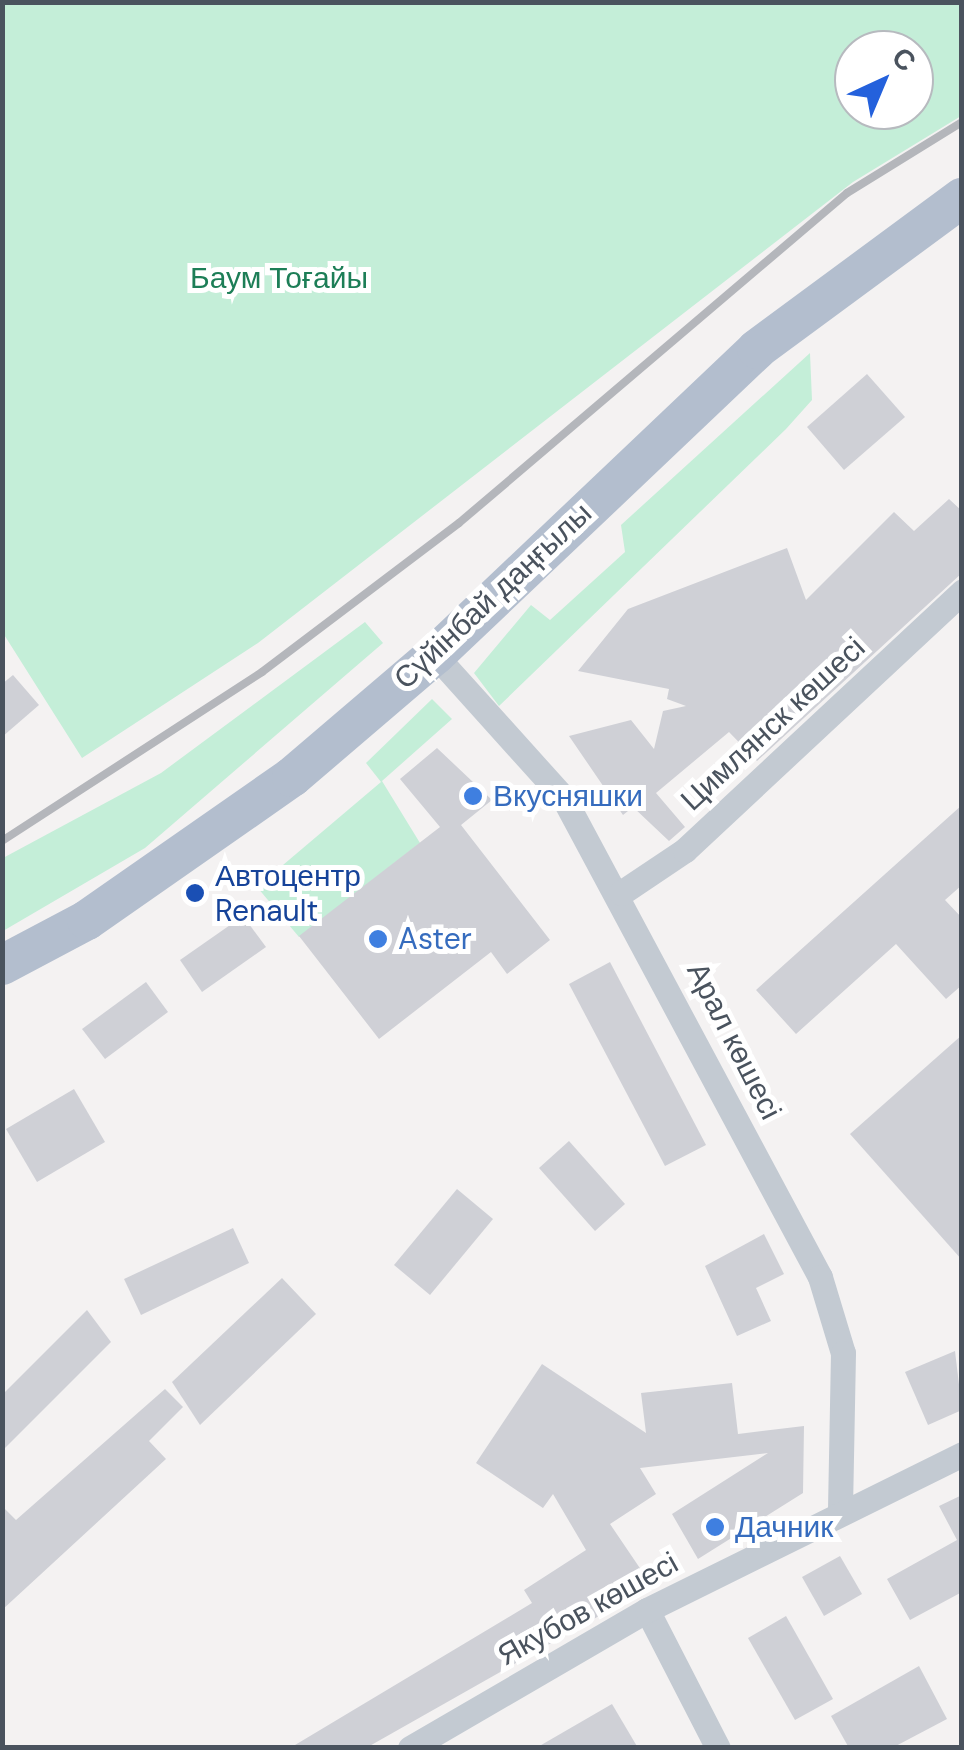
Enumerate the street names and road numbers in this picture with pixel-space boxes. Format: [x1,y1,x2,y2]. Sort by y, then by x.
street label: Сүйінбай даңғылы [387,495,599,697]
street label: Цимлянск көшесі [674,630,872,818]
street label: Арал көшесі [679,957,789,1125]
street label: Якубов көшесі [492,1545,684,1673]

